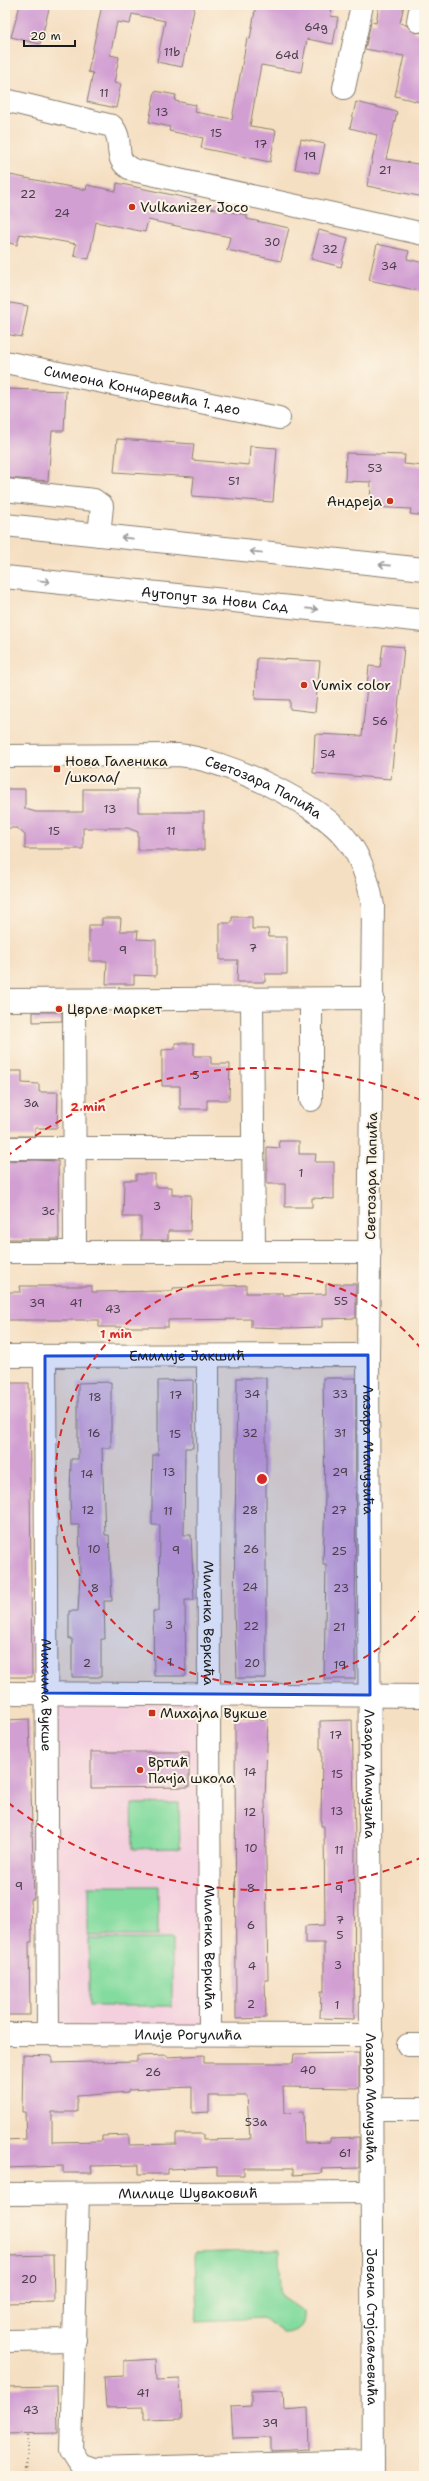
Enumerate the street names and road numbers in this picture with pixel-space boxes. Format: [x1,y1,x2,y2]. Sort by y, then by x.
street label: Симеона Кончаревића 1. део [42,361,242,419]
street label: Аутопут за Нови Сад [140,582,289,616]
street label: Светозара Папића [203,752,326,823]
street label: Светозара Папића [361,1112,381,1240]
street label: Емилије Јакшић [129,1346,245,1365]
street label: Лазара Мамузића [359,1385,378,1515]
street label: Миленка Веркића [200,1560,218,1686]
street label: Михаила Вукше [37,1638,56,1752]
street label: Лазара Мамузића [361,1709,379,1839]
street label: Миленка Веркића [201,1884,219,2010]
street label: Илије Рогулића [134,2025,242,2044]
street label: Лазара Мамузића [362,2033,381,2163]
street label: Милице Шуваковић [118,2184,258,2202]
street label: Јована Стојсављевића [363,2248,382,2406]

